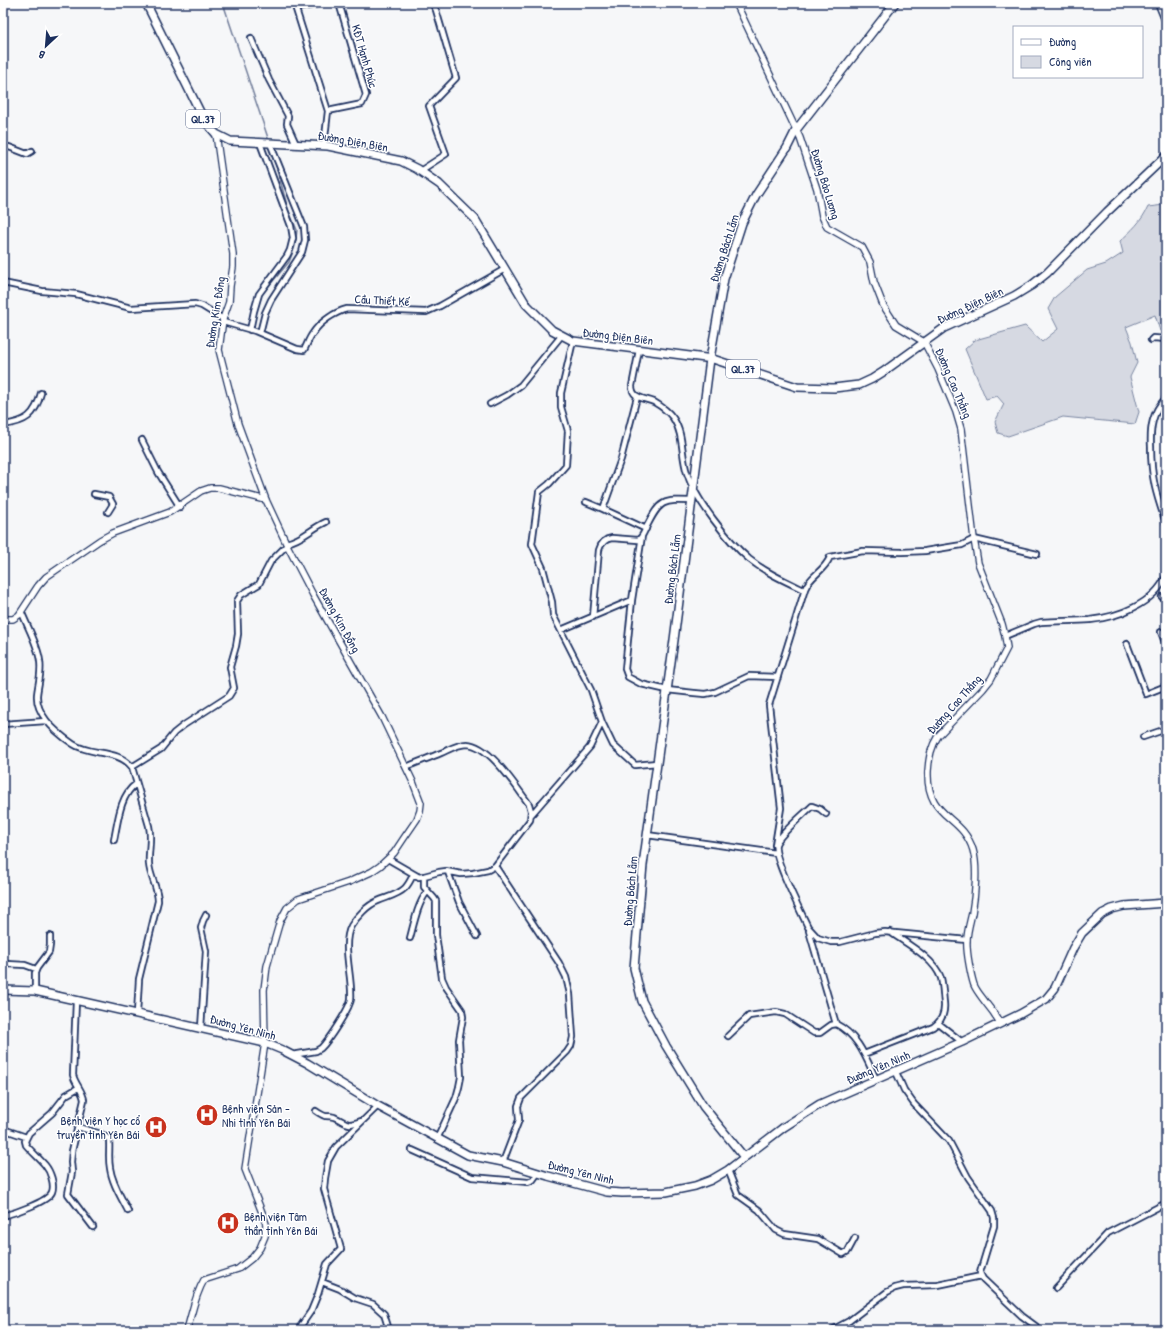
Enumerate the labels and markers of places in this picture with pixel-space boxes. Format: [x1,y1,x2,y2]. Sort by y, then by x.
place label: Bệnh viện Sản - Nhi tỉnh Yên Bái [222,1100,291,1131]
hospital icon: Bệnh viện Sản - Nhi tỉnh Yên Bái [194,1102,220,1128]
place label: Bệnh viện Y học cổ truyền tỉnh Yên Bái [57,1112,140,1143]
hospital icon: Bệnh viện Y học cổ truyền tỉnh Yên Bái [143,1114,169,1140]
place label: Bệnh viện Tâm thần tỉnh Yên Bái [244,1208,318,1239]
hospital icon: Bệnh viện Tâm thần tỉnh Yên Bái [215,1210,241,1236]

